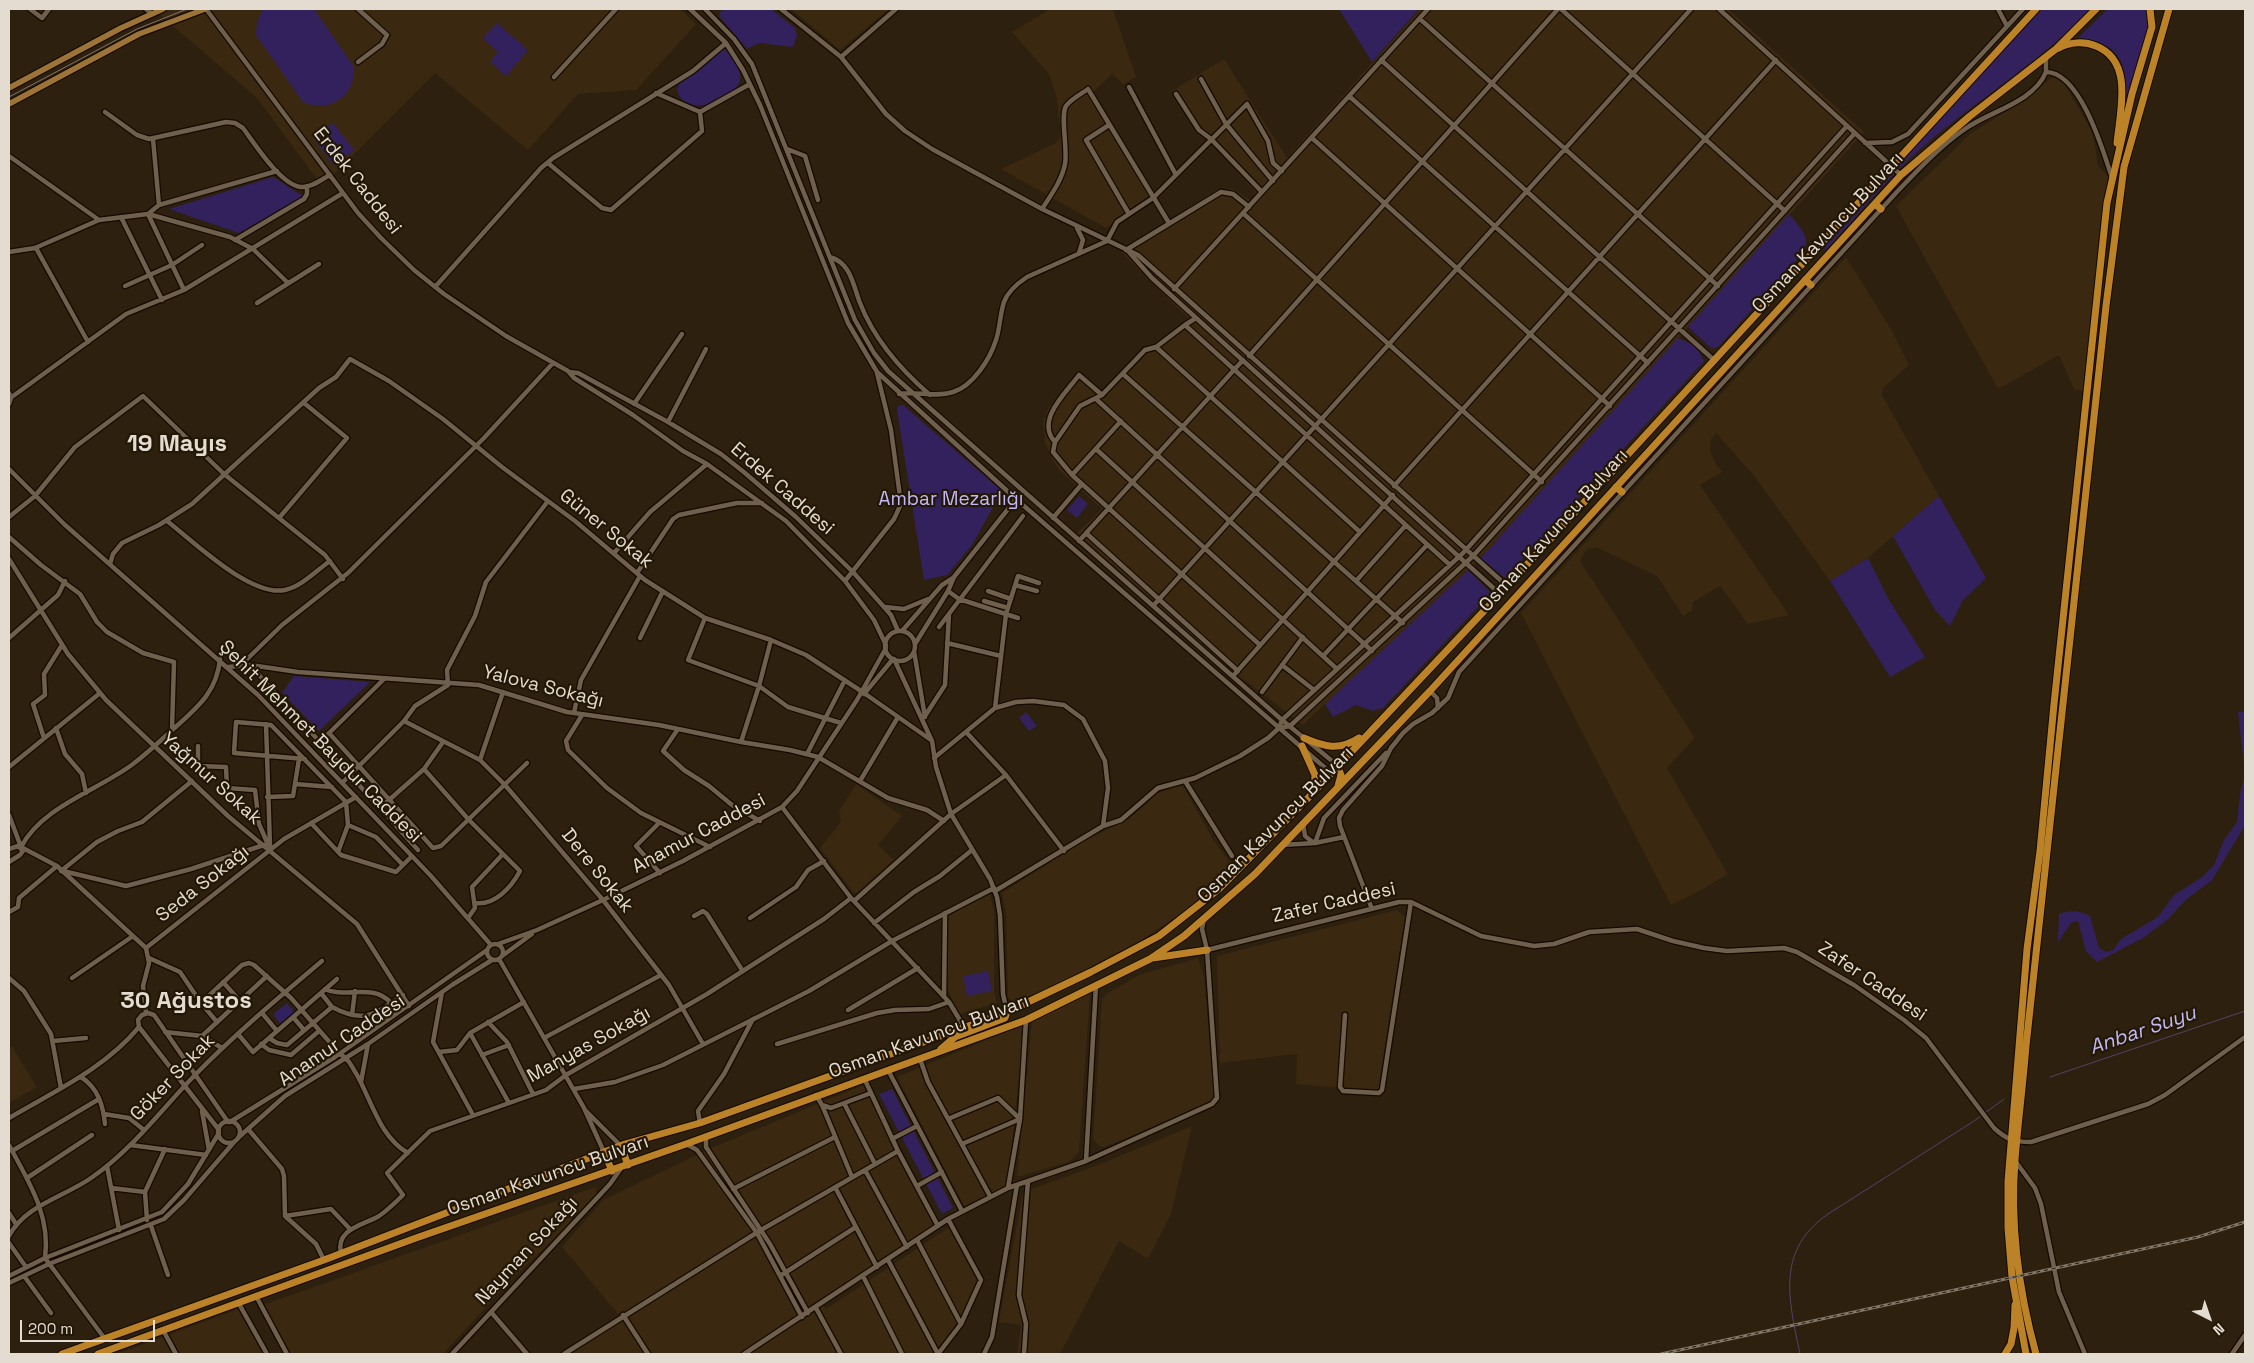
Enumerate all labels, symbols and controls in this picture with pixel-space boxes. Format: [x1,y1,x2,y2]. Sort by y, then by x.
street label: Erdek Caddesi [308,123,406,239]
street label: Osman Kavuncu Bulvarı [1748,148,1908,318]
district label: 19 Mayıs [127,430,227,458]
street label: Erdek Caddesi [726,438,838,540]
street label: Osman Kavuncu Bulvarı [1475,445,1633,617]
street label: Güner Sokak [555,484,657,574]
park label: Ambar Mezarlığı [879,489,1023,511]
street label: Şehit Mehmet Baydur Caddesi [214,636,426,848]
street label: Yalova Sokağı [480,661,606,713]
street label: Yağmur Sokak [156,728,266,830]
street label: Osman Kavuncu Bulvarı [1193,742,1359,908]
street label: Anamur Caddesi [628,789,770,879]
street label: Dere Sokak [556,824,638,918]
street label: Seda Sokağı [152,841,254,927]
street label: Zafer Caddesi [1270,878,1398,928]
street label: Zafer Caddesi [1813,937,1931,1027]
district label: 30 Ağustos [120,987,252,1015]
street label: Anamur Caddesi [274,990,410,1092]
street label: Osman Kavuncu Bulvarı [826,990,1032,1084]
street label: Manyas Sokağı [523,1002,655,1088]
water label: Anbar Suyu [2087,1002,2199,1060]
street label: Göker Sokak [126,1030,220,1126]
street label: Osman Kavuncu Bulvarı [444,1131,652,1221]
street label: Nayman Sokağı [471,1192,583,1310]
north arrow [2184,1293,2234,1343]
scale bar [22,1310,158,1342]
text: 200 m [28,1319,73,1338]
text: N [2209,1319,2228,1339]

